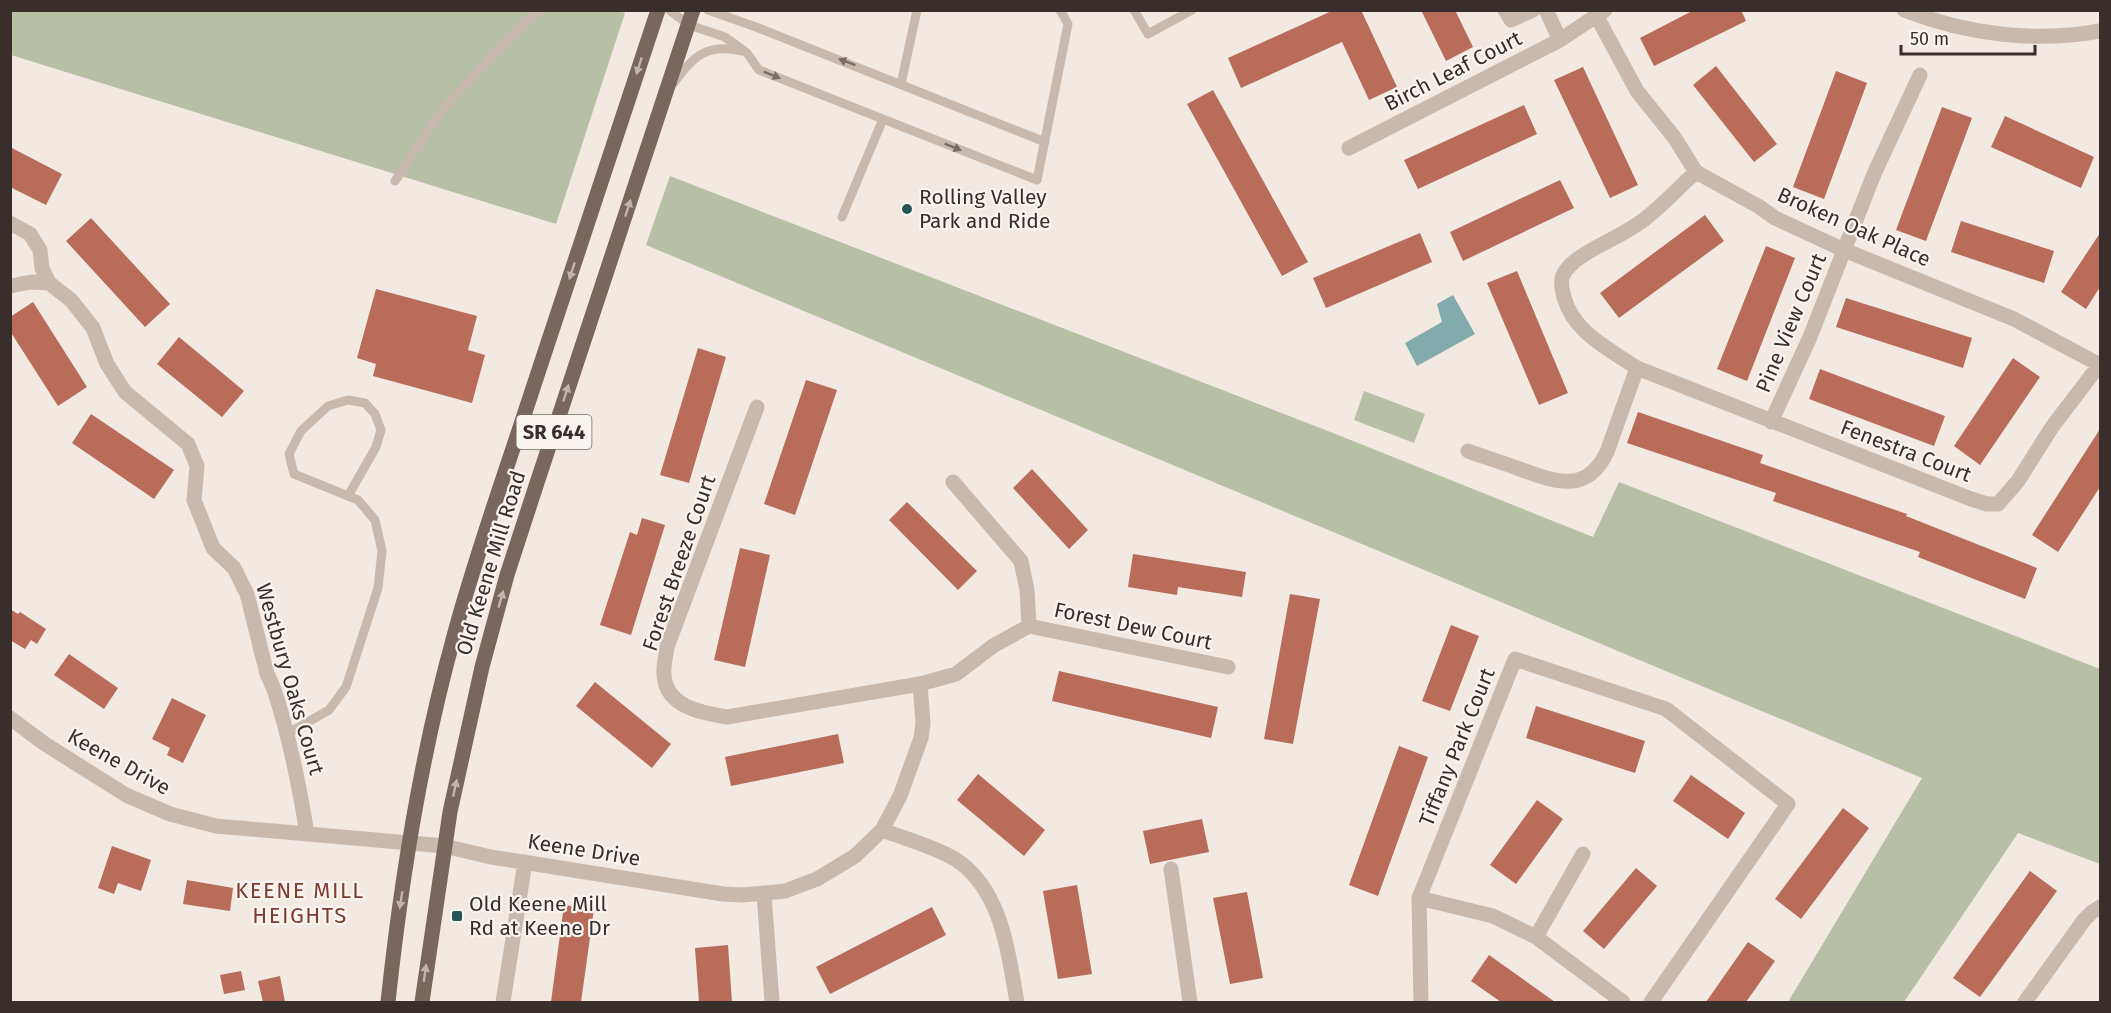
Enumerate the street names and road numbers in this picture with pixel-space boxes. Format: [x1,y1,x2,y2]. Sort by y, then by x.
street label: Birch Leaf Court [1380,25,1526,117]
street label: Broken Oak Place [1773,182,1935,272]
street label: Pine View Court [1750,249,1832,396]
street label: Fenestra Court [1837,414,1975,488]
road number: SR 644 [516,415,592,449]
street label: Old Keene Mill Road [451,468,531,658]
street label: Forest Breeze Court [637,471,721,654]
street label: Westbury Oaks Court [250,580,330,778]
street label: Forest Dew Court [1052,597,1215,656]
street label: Tiffany Park Court [1413,664,1501,830]
street label: Keene Drive [63,723,175,801]
street label: Keene Drive [526,828,642,872]

